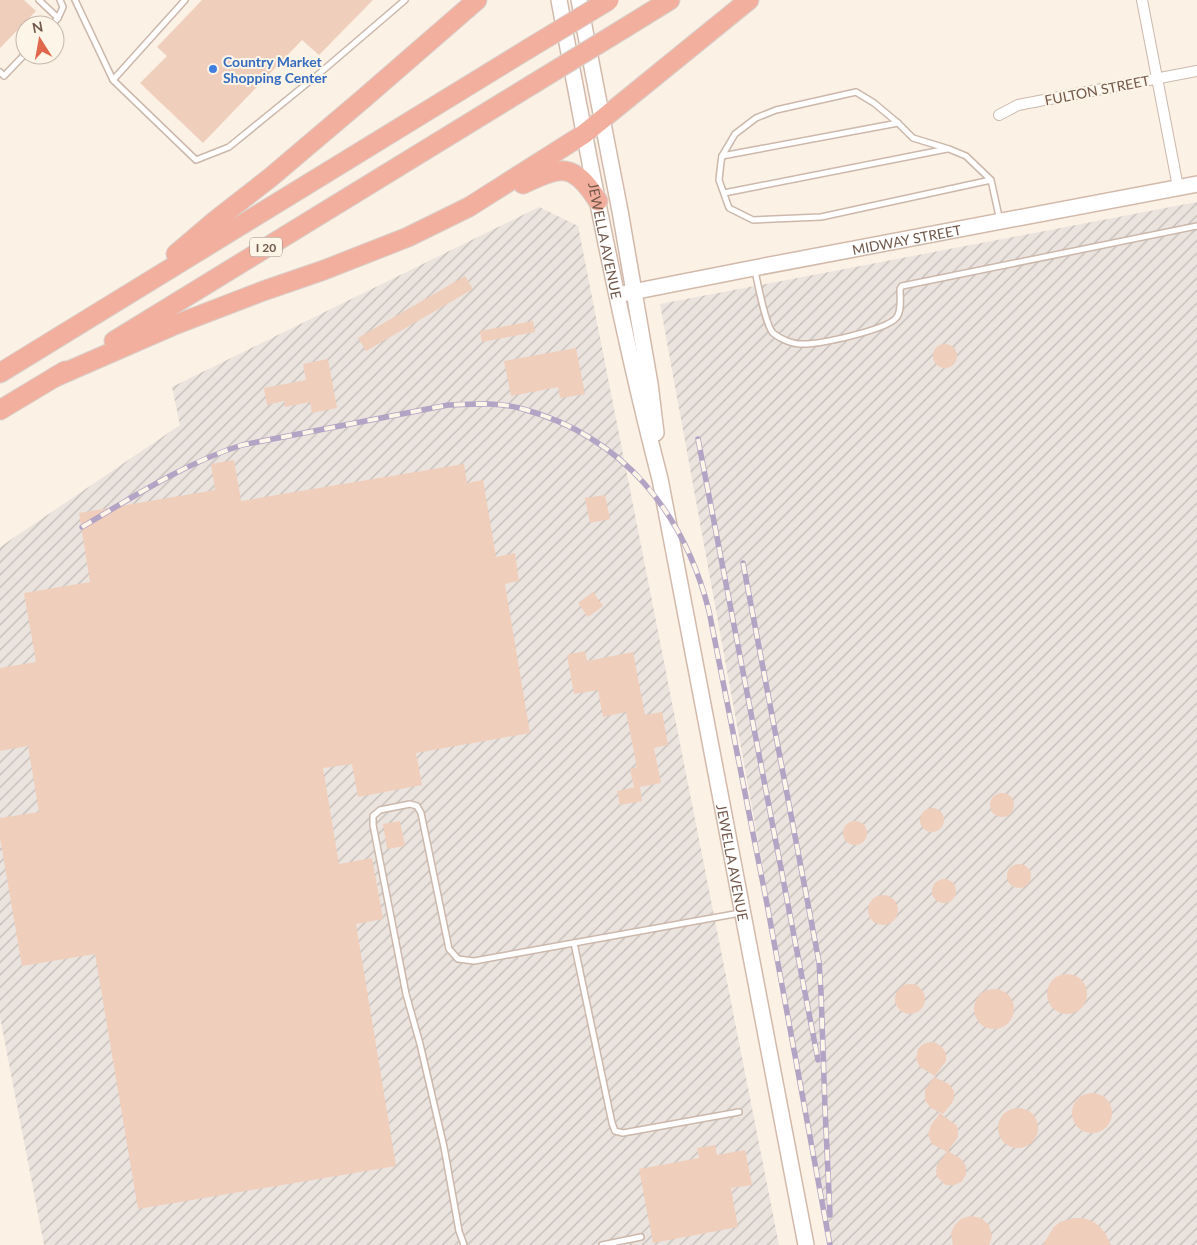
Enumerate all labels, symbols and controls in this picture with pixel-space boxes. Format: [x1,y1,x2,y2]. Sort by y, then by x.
north arrow [15,15,65,65]
text: N [31,17,44,36]
place label: Country Market Shopping Center [223,53,328,86]
marker: Country Market Shopping Center [207,63,219,75]
street label: FULTON STREET [1043,71,1152,109]
street label: JEWELLA AVENUE [585,181,626,300]
street label: MIDWAY STREET [851,220,963,258]
road number: I 20 [250,238,282,256]
street label: JEWELLA AVENUE [714,803,753,922]

